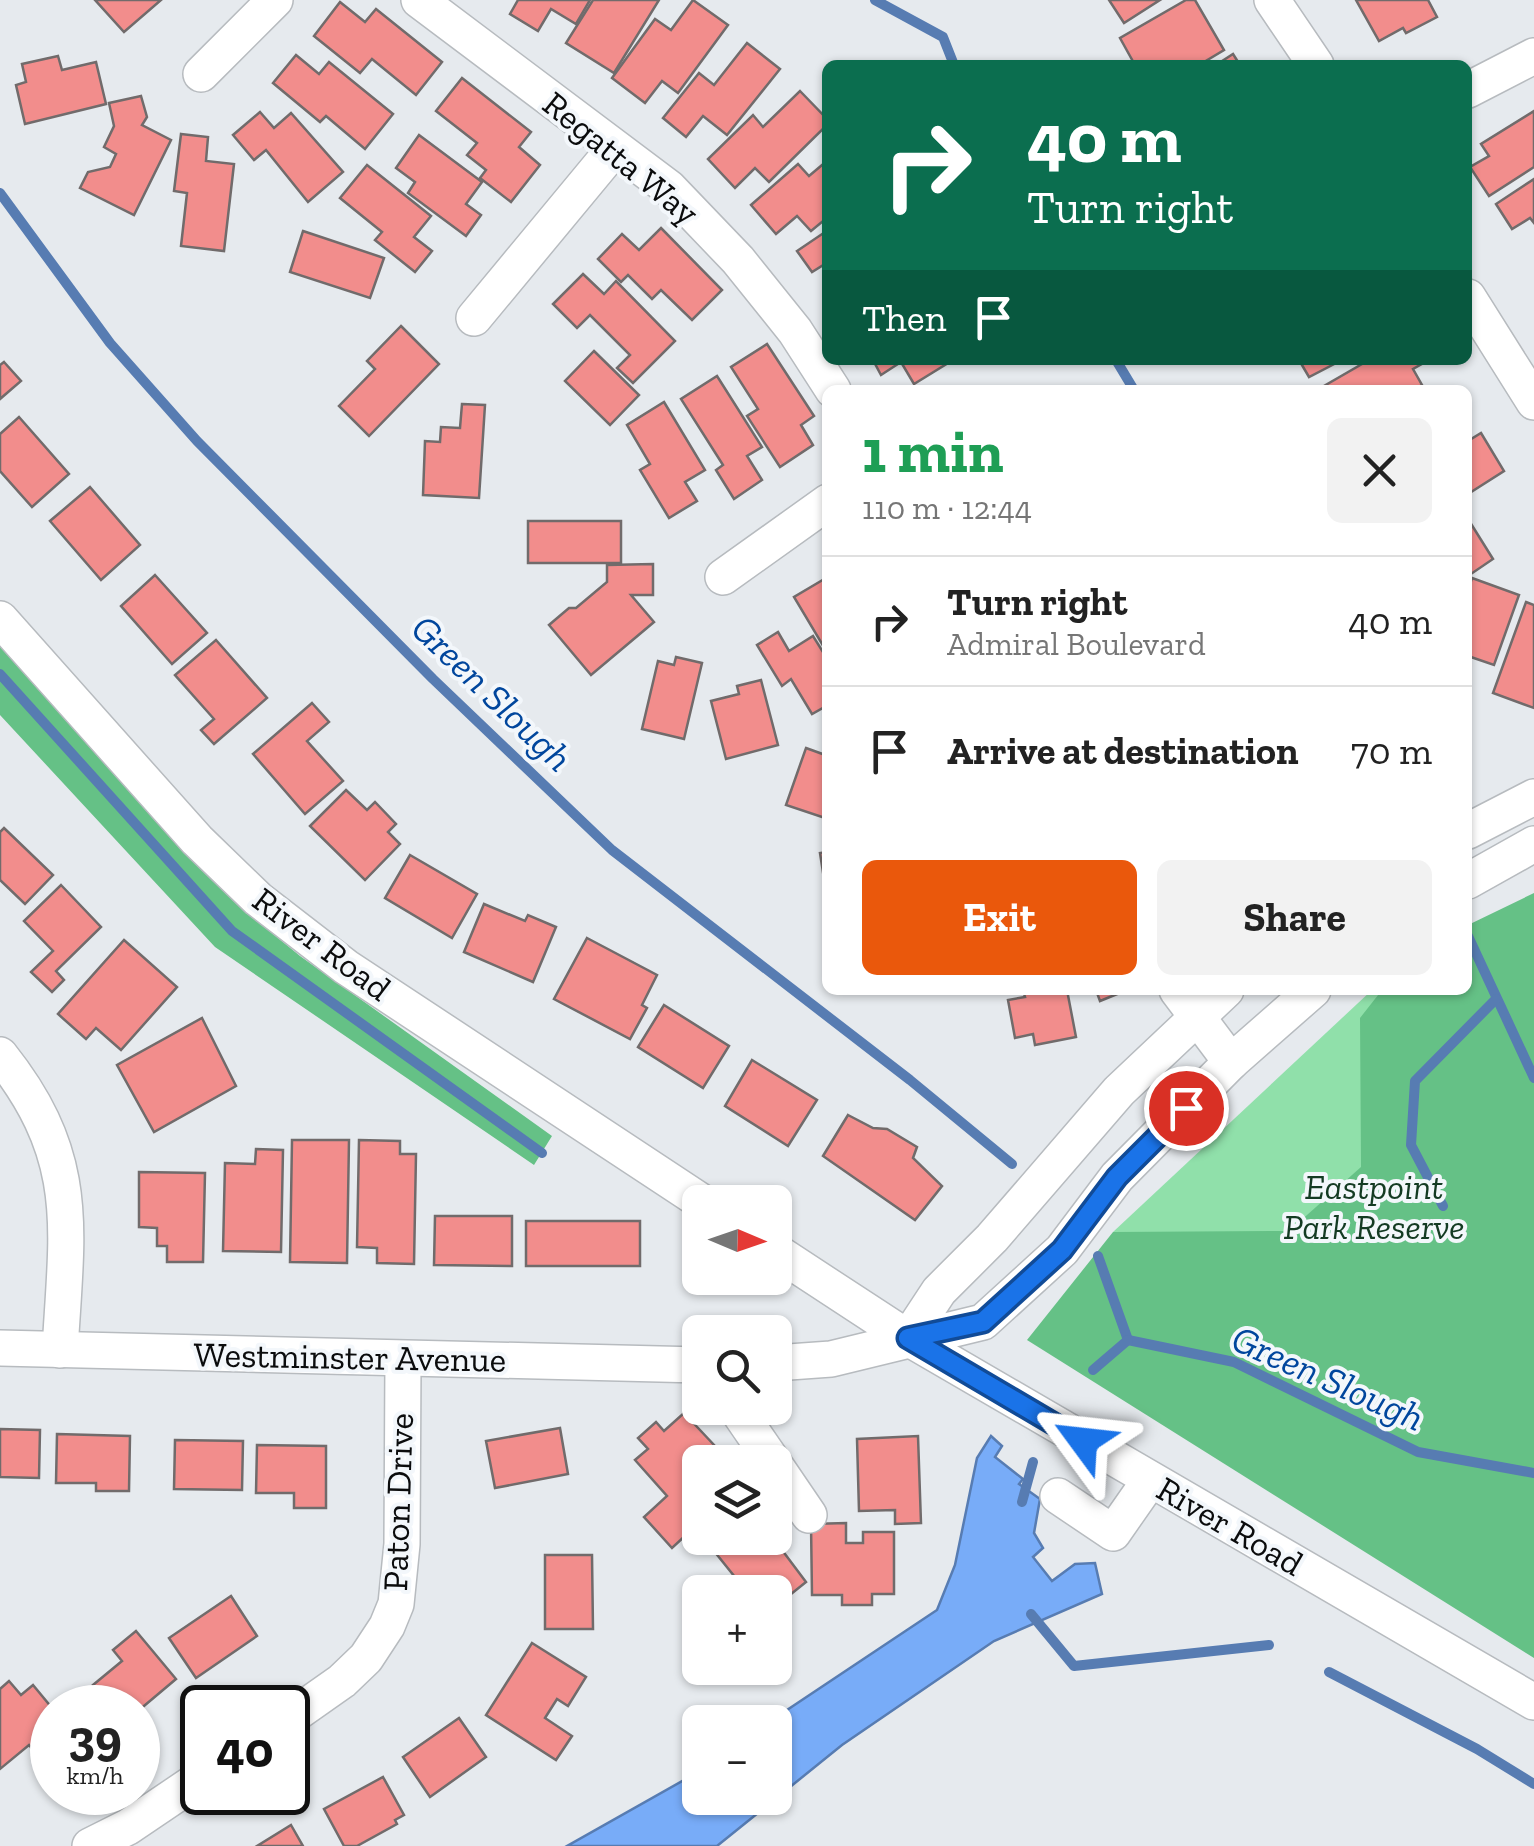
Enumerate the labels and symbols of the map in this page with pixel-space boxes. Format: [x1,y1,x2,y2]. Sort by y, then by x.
street label: Regatta Way [535,82,708,234]
water label: Green Slough [402,605,582,781]
street label: River Road [245,878,399,1010]
pin [1144,1066,1229,1151]
park label: Eastpoint Park Reserve [1283,1166,1465,1248]
north arrow [682,1185,792,1295]
water label: Green Slough [1225,1315,1431,1441]
street label: Westminster Avenue [193,1333,507,1381]
position arrow [1031,1389,1135,1493]
street label: Paton Drive [374,1412,422,1592]
street label: River Road [1149,1467,1311,1585]
speed limit sign: 40 [180,1685,310,1815]

